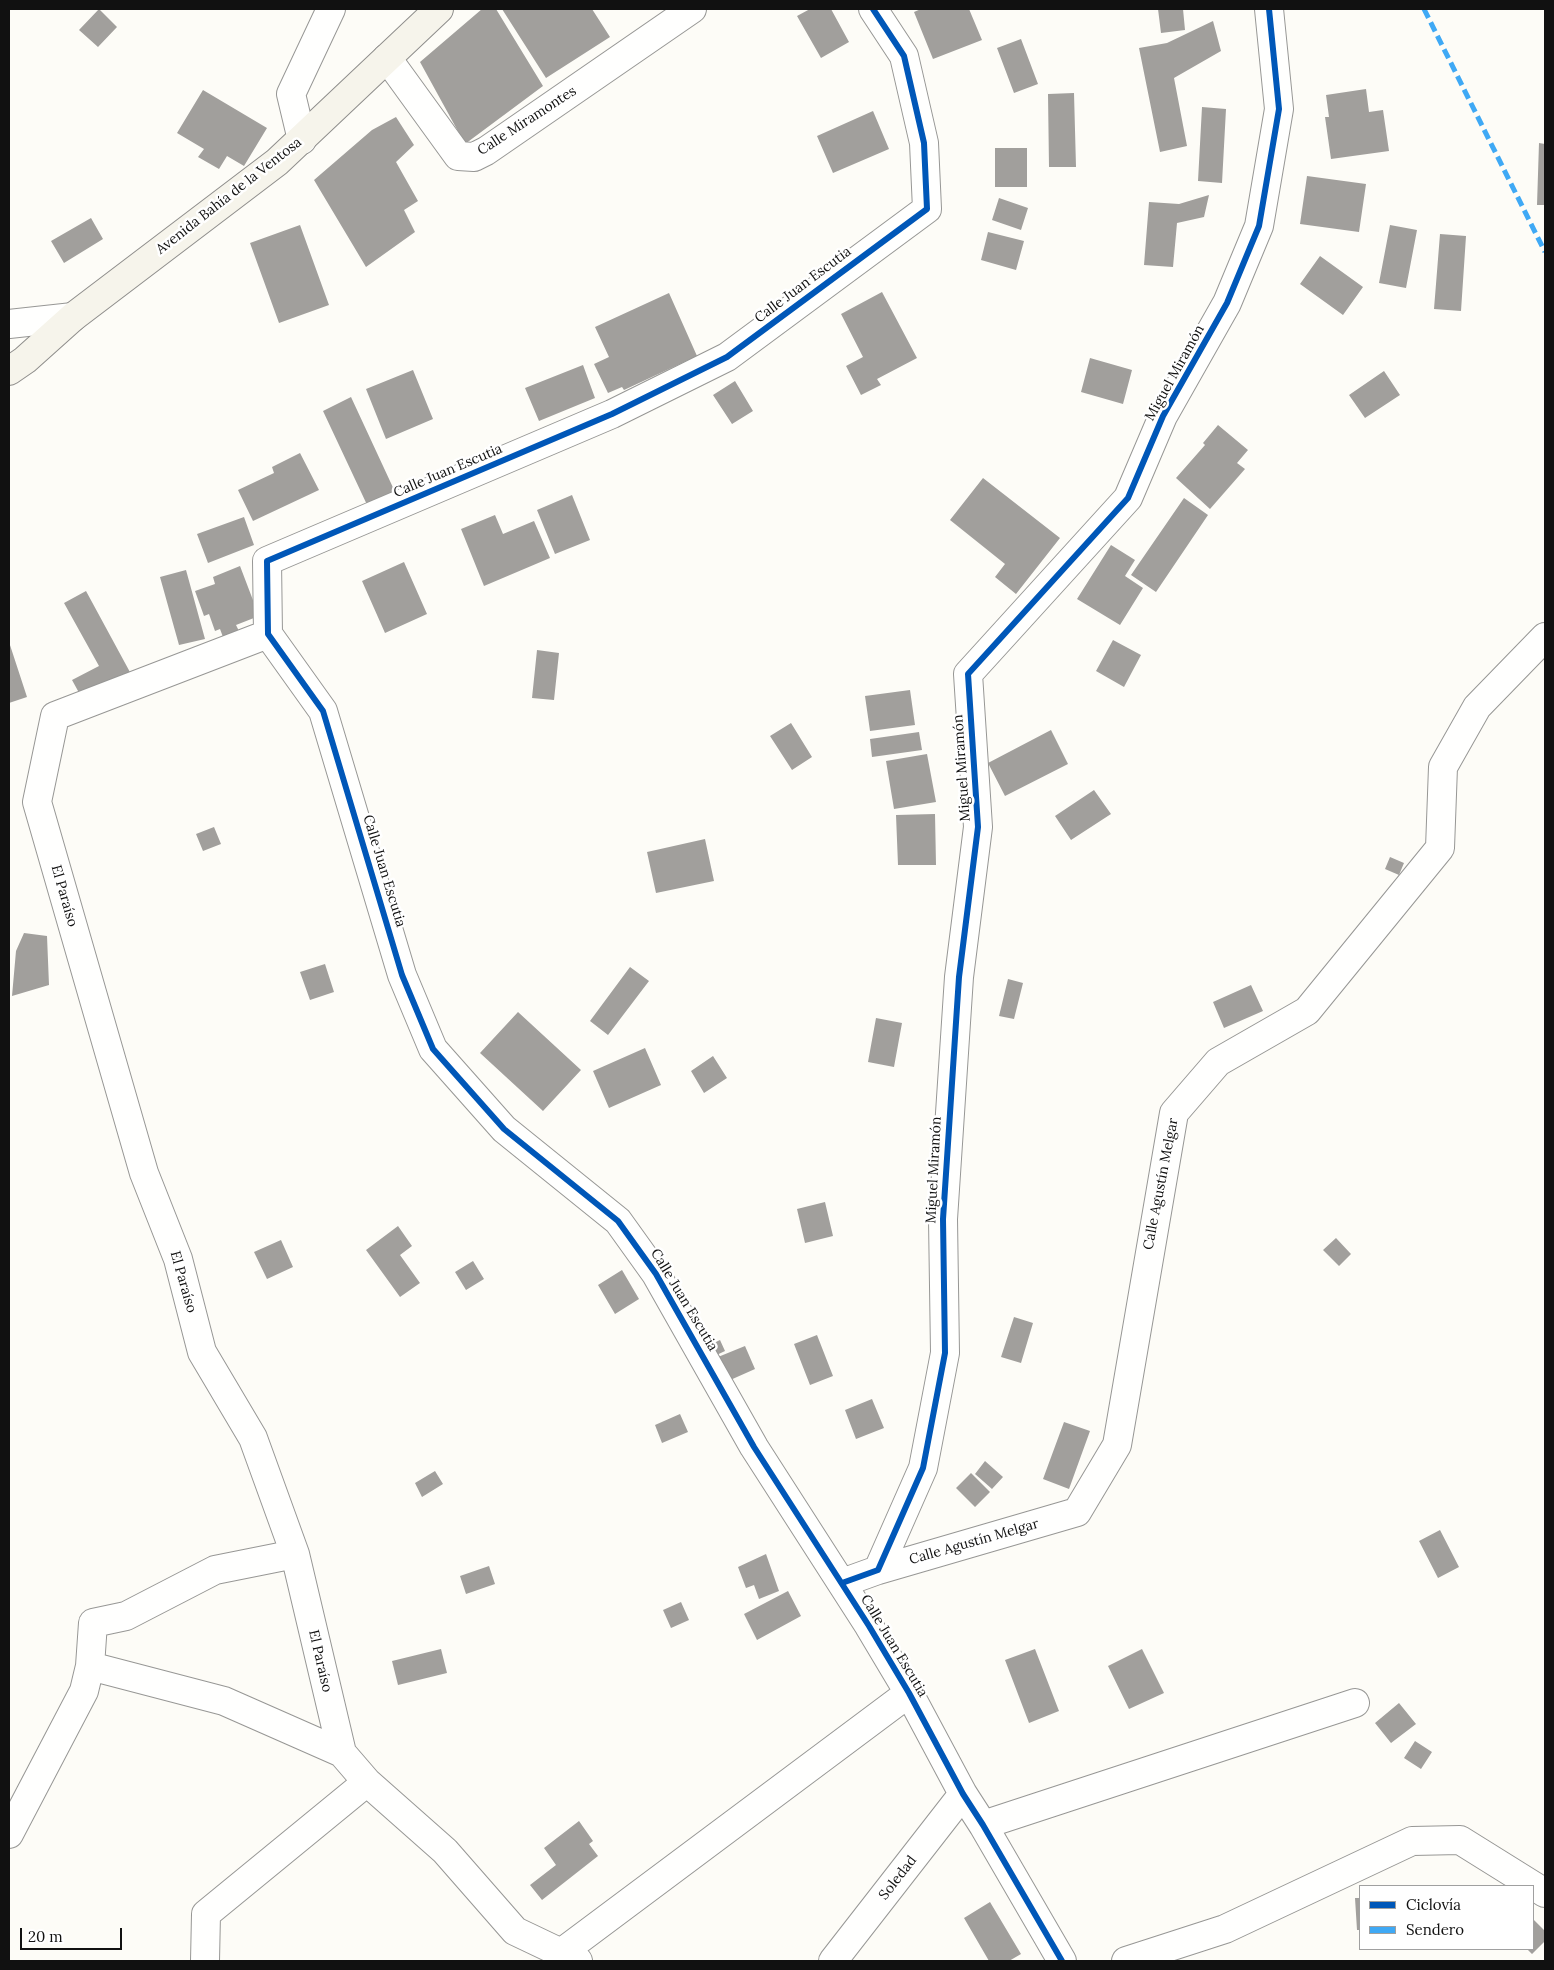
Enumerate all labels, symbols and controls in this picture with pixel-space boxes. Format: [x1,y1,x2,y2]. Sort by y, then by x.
street label: Calle Miramontes [474,83,580,159]
street label: Avenida Bahía de la Ventosa [153,134,305,258]
street label: Calle Juan Escutia [751,243,855,327]
street label: Miguel Miramón [1142,322,1208,424]
street label: Calle Juan Escutia [391,441,505,501]
street label: Miguel Miramón [950,714,974,822]
street label: Calle Juan Escutia [359,813,409,929]
street label: El Paraíso [47,863,81,929]
street label: Miguel Miramón [923,1116,945,1224]
street label: Calle Agustín Melgar [1140,1117,1182,1251]
street label: Calle Juan Escutia [647,1246,721,1354]
street label: El Paraíso [166,1249,200,1315]
street label: Calle Agustín Melgar [907,1515,1041,1569]
street label: Calle Juan Escutia [857,1592,931,1700]
street label: El Paraíso [305,1628,335,1694]
street label: Soledad [876,1853,920,1903]
legend [1359,1885,1534,1950]
text: Ciclovía [1406,1895,1461,1914]
scale bar [22,1918,125,1950]
text: Sendero [1406,1920,1464,1939]
text: 20 m [28,1927,63,1946]

